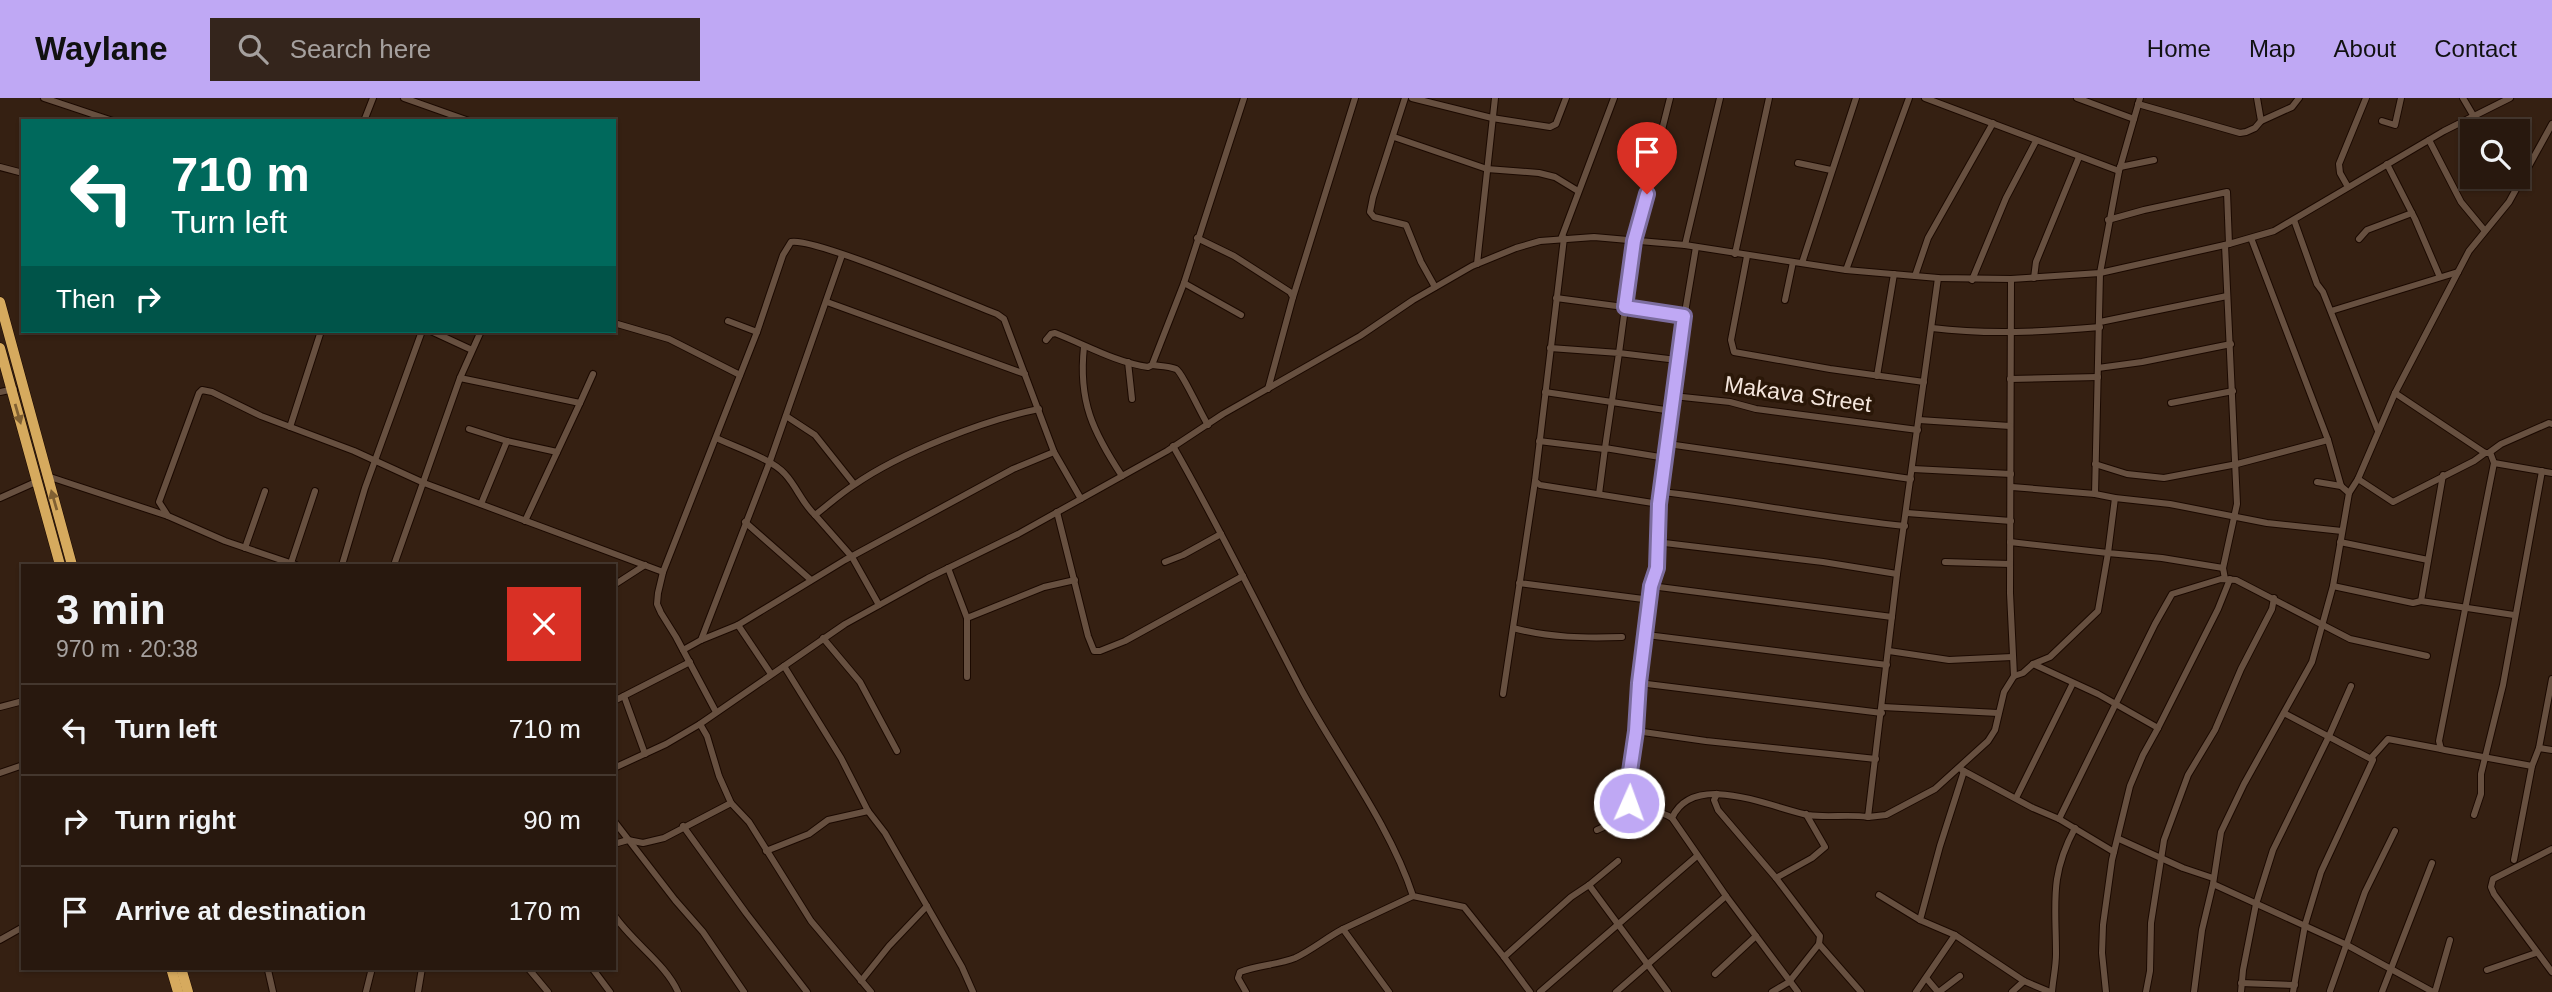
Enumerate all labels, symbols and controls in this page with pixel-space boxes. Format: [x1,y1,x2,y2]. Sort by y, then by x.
search box [210,18,700,81]
text: Waylane [35,30,168,67]
icon: search [234,30,272,68]
text: Search here [290,34,431,64]
text: Home [2147,35,2211,62]
text: Map [2249,35,2296,62]
text: About [2334,35,2396,62]
text: Contact [2434,35,2517,62]
map controls [2460,119,2530,189]
button: search [2460,119,2530,189]
pin [1617,122,1677,194]
icon: arrive [1628,133,1666,171]
icon: left [56,147,147,238]
text: 710 m [171,147,310,201]
text: Turn left [171,204,287,240]
icon: right [129,280,167,318]
text: Then [56,284,115,314]
street label: Makava Street [1723,371,1874,417]
one-way arrow [14,404,24,425]
one-way arrow [48,488,59,510]
text: 3 min [56,586,166,633]
button: close [507,587,581,661]
text: 970 m · 20:38 [56,636,198,662]
icon: left [56,711,94,749]
text: Turn left [115,714,217,744]
text: 710 m [509,714,581,744]
position arrow [1592,766,1666,840]
icon: right [56,802,94,840]
text: Turn right [115,805,236,835]
text: 90 m [523,805,581,835]
icon: arrive [56,893,94,931]
text: Arrive at destination [115,896,366,926]
text: 170 m [509,896,581,926]

